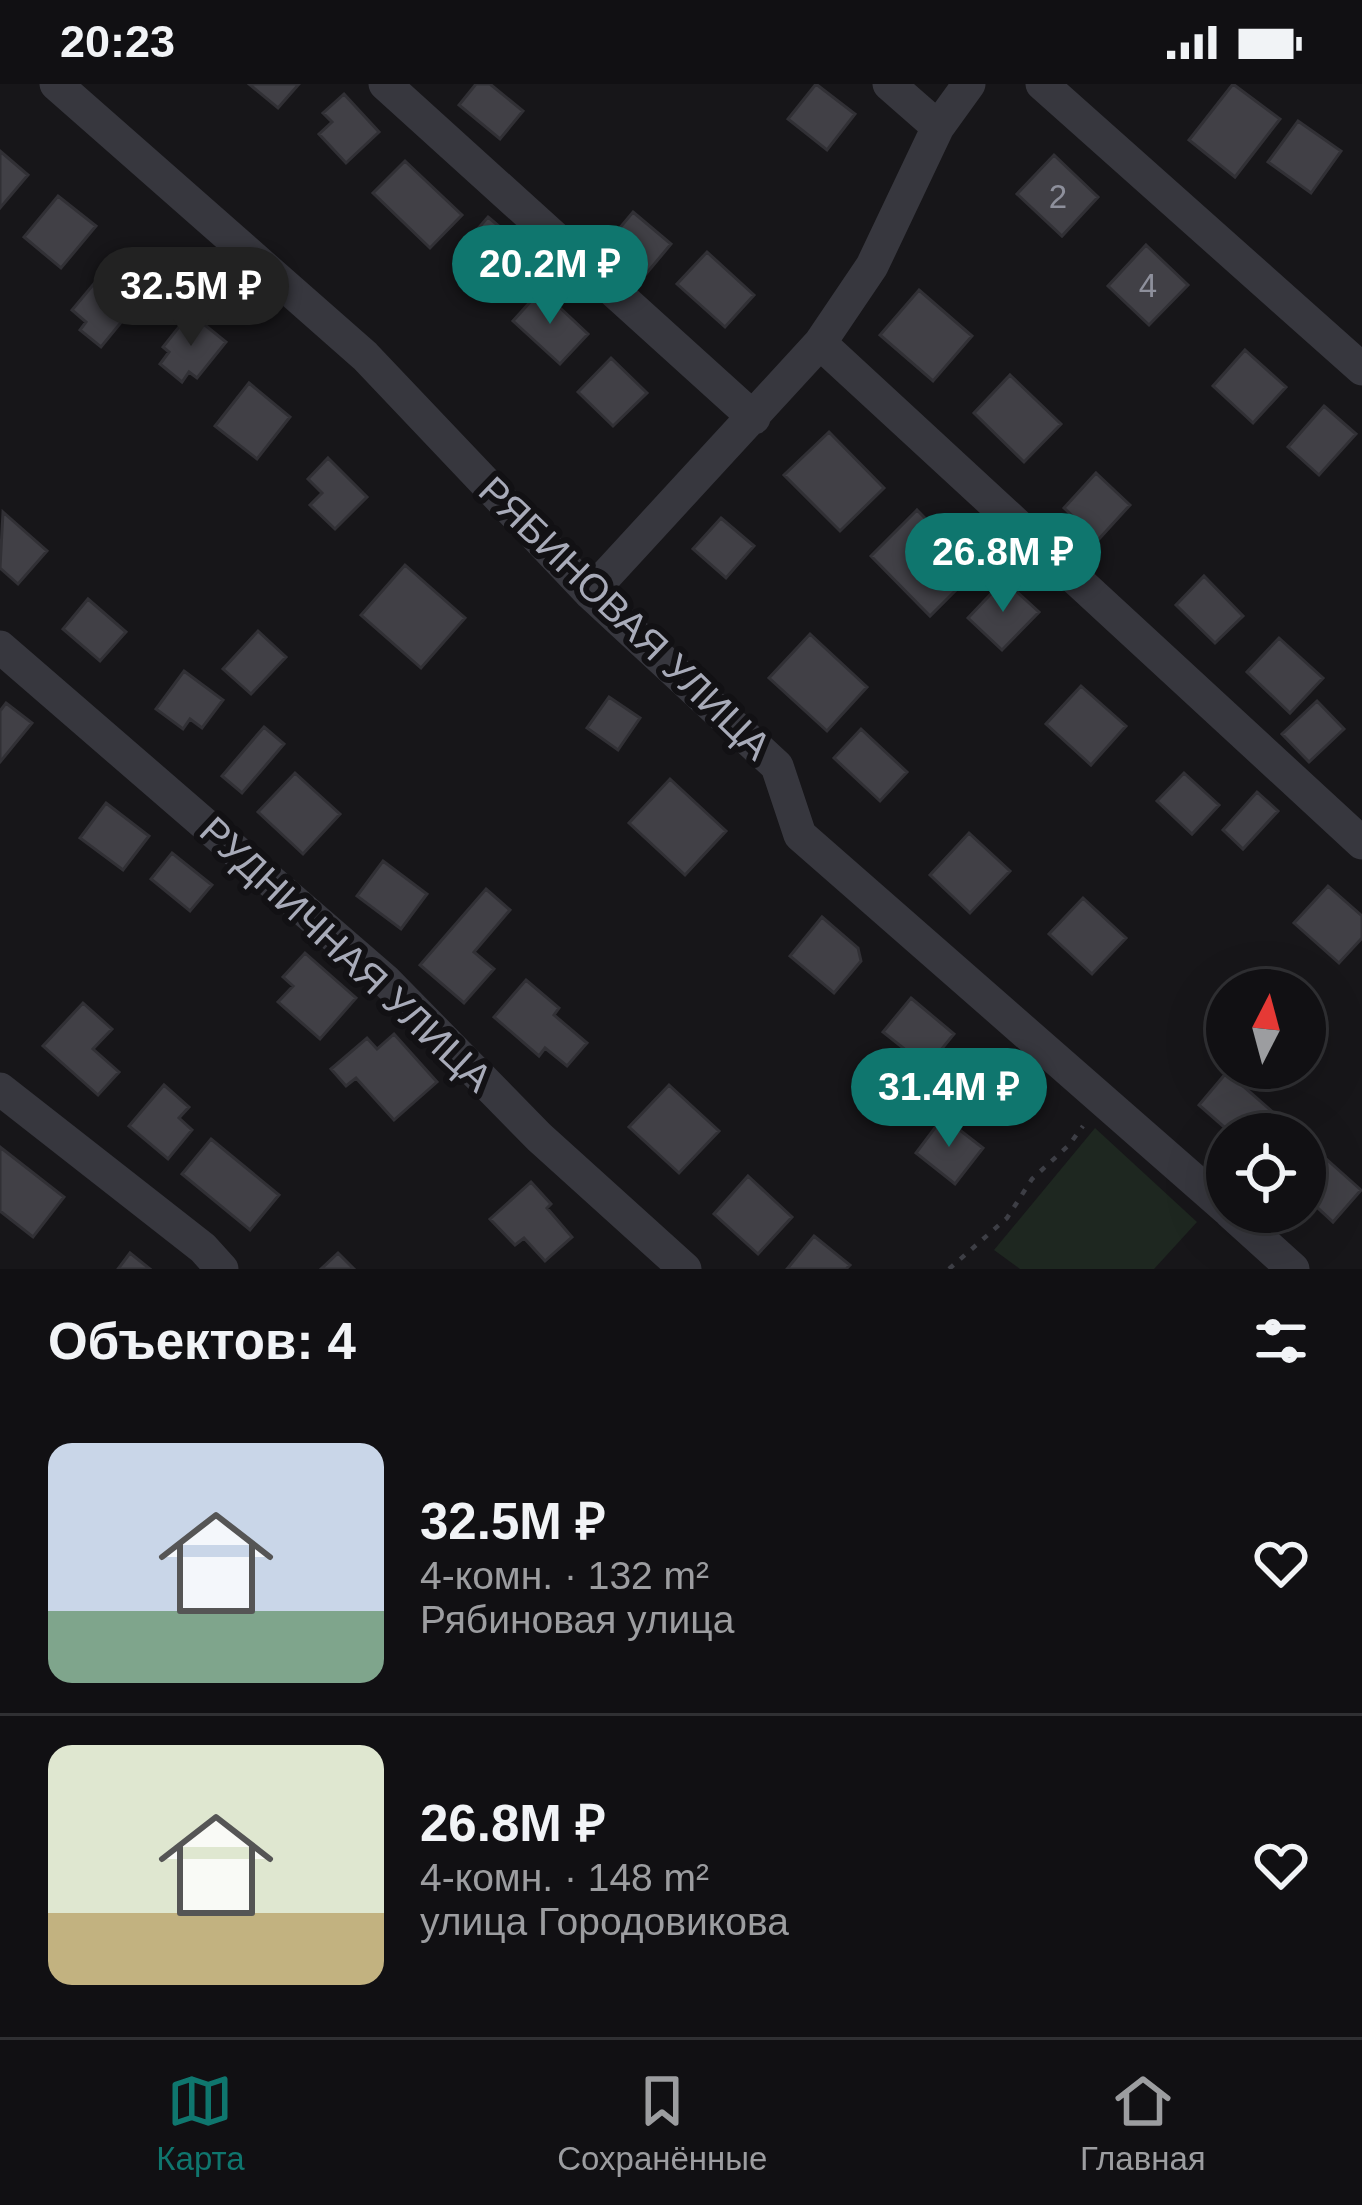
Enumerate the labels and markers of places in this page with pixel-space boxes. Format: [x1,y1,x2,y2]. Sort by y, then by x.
pin: 20.2M ₽ [439,225,661,327]
pin: 32.5M ₽ [80,247,302,349]
pin: 26.8M ₽ [892,513,1114,615]
pin: 31.4M ₽ [838,1048,1060,1150]

